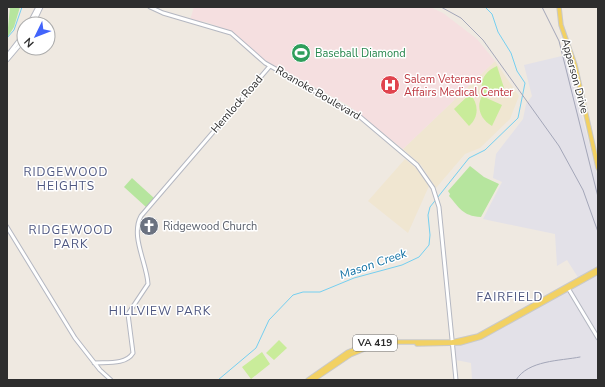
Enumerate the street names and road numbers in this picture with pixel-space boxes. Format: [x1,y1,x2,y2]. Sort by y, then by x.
street label: Apperson Drive [558,37,592,115]
street label: Roanoke Boulevard [273,63,363,123]
street label: Hemlock Road [208,72,266,136]
road number: VA 419 [353,335,397,351]

